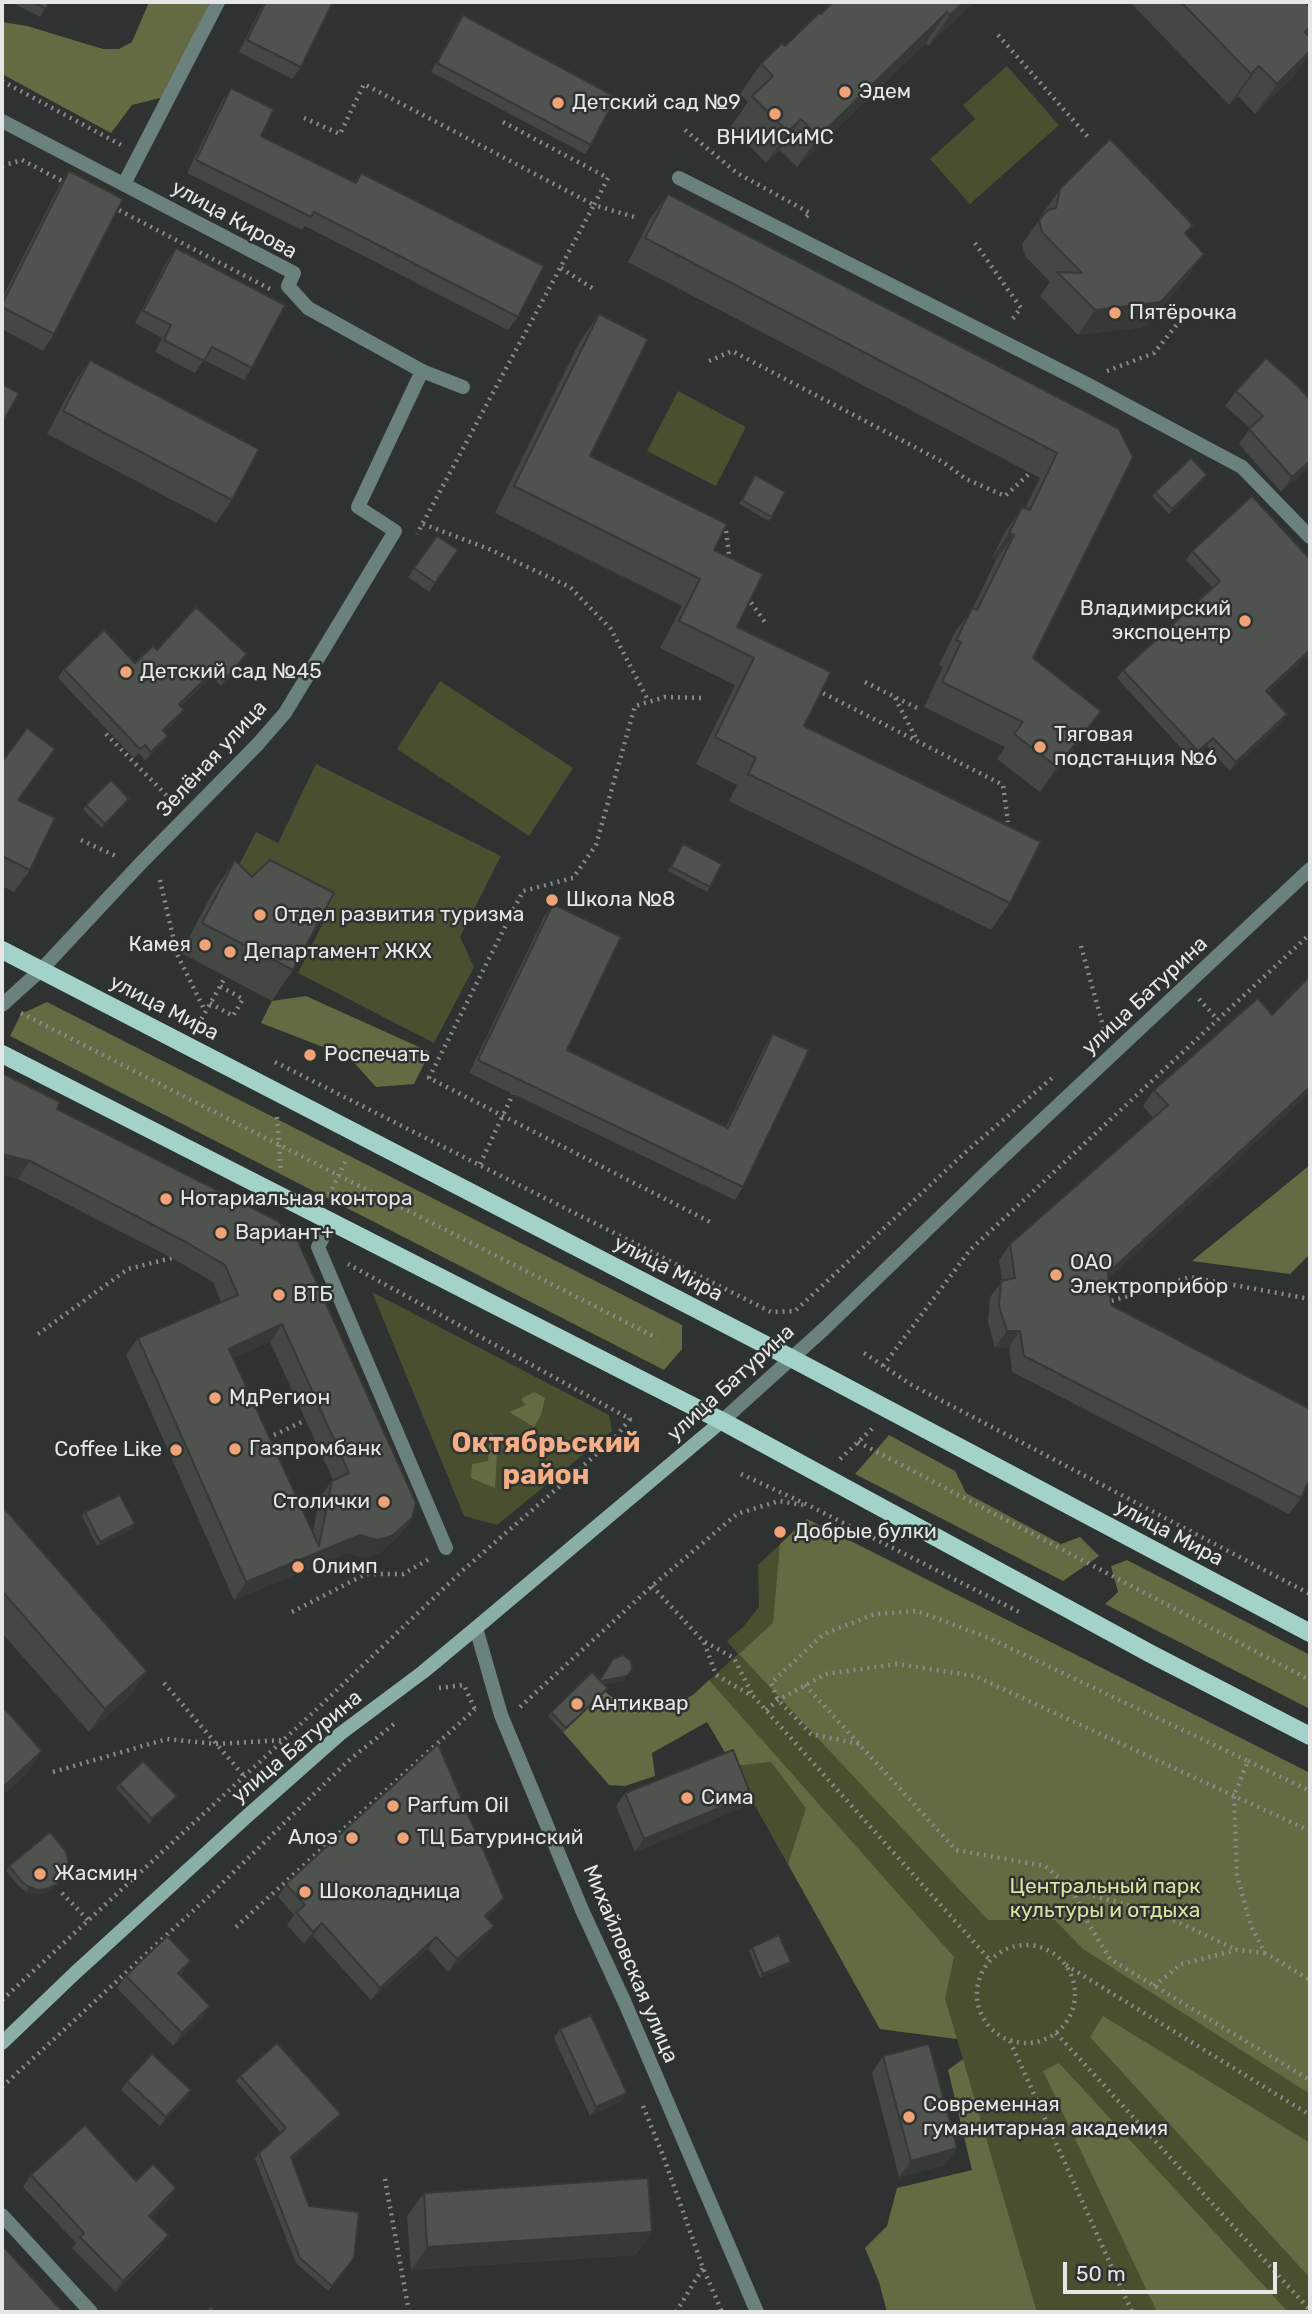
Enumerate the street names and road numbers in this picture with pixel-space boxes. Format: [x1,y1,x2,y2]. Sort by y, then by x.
street label: улица Кирова [167,175,301,265]
street label: Зелёная улица [152,696,272,822]
street label: улица Батурина [1077,931,1213,1061]
street label: улица Мира [105,970,223,1046]
street label: улица Мира [609,1231,727,1307]
street label: улица Батурина [662,1319,800,1447]
street label: улица Мира [1110,1494,1228,1572]
street label: улица Батурина [227,1685,367,1809]
street label: Михайловская улица [577,1861,683,2067]

